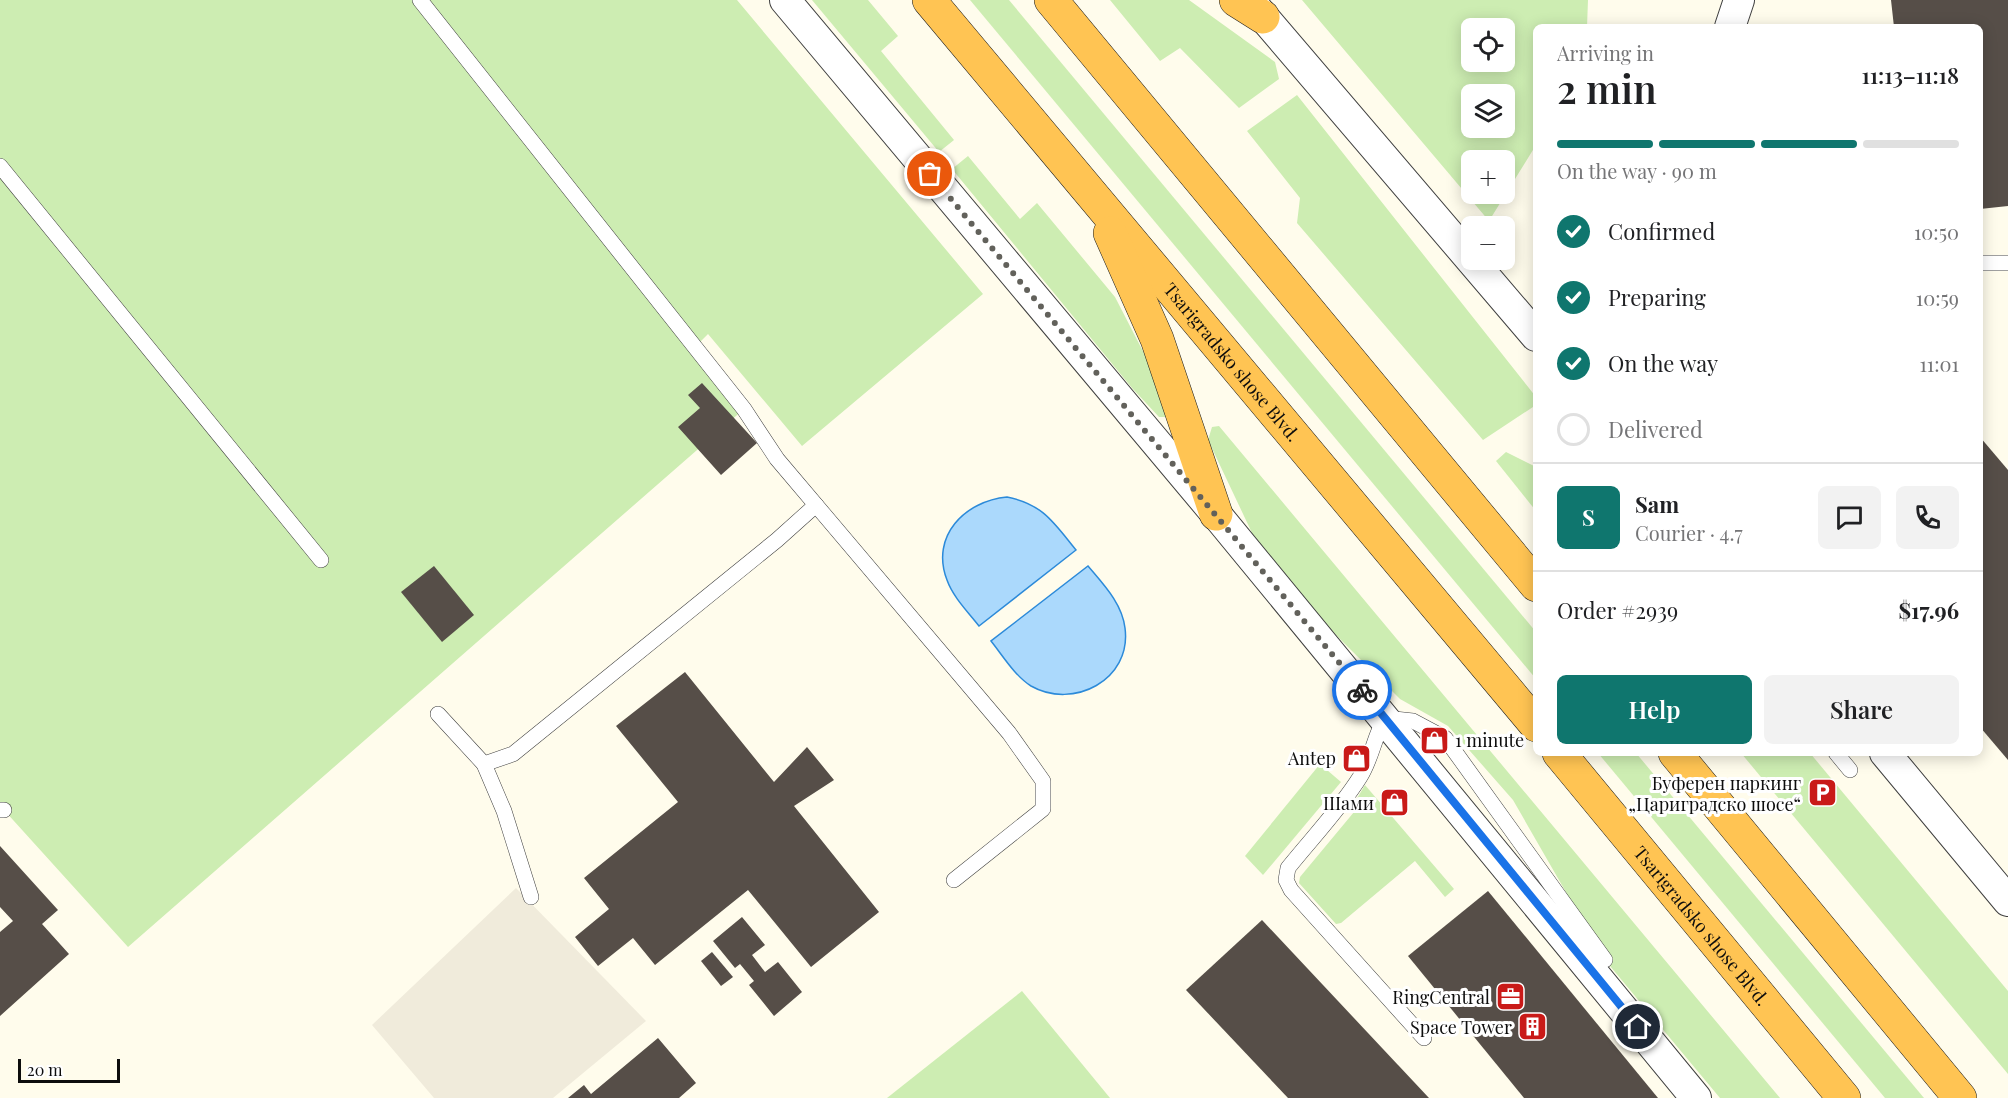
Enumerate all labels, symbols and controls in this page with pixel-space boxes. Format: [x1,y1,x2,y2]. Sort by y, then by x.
map controls [1461,18,1515,270]
button: locate [1461,18,1515,72]
text: Arriving in [1557,39,1654,66]
text: 11:13–11:18 [1861,60,1959,90]
text: 2 min [1557,62,1657,114]
button: layers [1461,84,1515,138]
pin [904,148,955,199]
button: + [1461,150,1515,204]
icon: bag [913,157,946,190]
text: On the way · 90 m [1557,157,1717,184]
icon: check [1557,215,1590,248]
button: − [1461,216,1515,270]
text: Confirmed [1608,216,1715,246]
text: 10:50 [1914,218,1959,245]
street label: Tsarigradsko shose Blvd. [1159,277,1305,446]
icon: check [1557,281,1590,314]
text: Preparing [1608,282,1706,312]
text: 10:59 [1916,284,1959,311]
icon: check [1557,347,1590,380]
text: On the way [1608,348,1718,378]
text: 11:01 [1919,350,1959,377]
text: Delivered [1608,414,1703,444]
button: chat [1818,486,1881,549]
button: phone [1896,486,1959,549]
text: Sam [1635,489,1679,519]
text: S [1582,502,1595,532]
text: Courier · 4.7 [1635,519,1743,546]
text: Order #2939 [1557,595,1678,625]
text: $17.96 [1898,595,1959,625]
courier [1332,660,1392,720]
icon: bike [1346,674,1379,707]
button: Help [1557,675,1752,744]
button: Share [1764,675,1959,744]
shop icon: 1 minute [1418,724,1450,756]
place label: 1 minute [1455,728,1524,752]
shop icon: Antep [1341,742,1373,774]
place label: Antep [1287,746,1336,770]
place label: Буферен паркинг „Цариградско шосе“ [1628,771,1801,816]
parking icon: Буферен паркинг „Цариградско шосе“ [1806,777,1838,809]
shop icon: Шами [1379,787,1411,819]
place label: Шами [1323,791,1374,815]
street label: Tsarigradsko shose Blvd. [1629,841,1775,1010]
office icon: RingCentral [1495,981,1527,1013]
place label: RingCentral [1392,985,1490,1009]
pin [1612,1001,1663,1052]
icon: home [1621,1010,1654,1043]
building icon: Space Tower [1517,1011,1549,1043]
place label: Space Tower [1410,1015,1512,1039]
scale bar [18,1056,120,1084]
text: 20 m [27,1059,62,1080]

